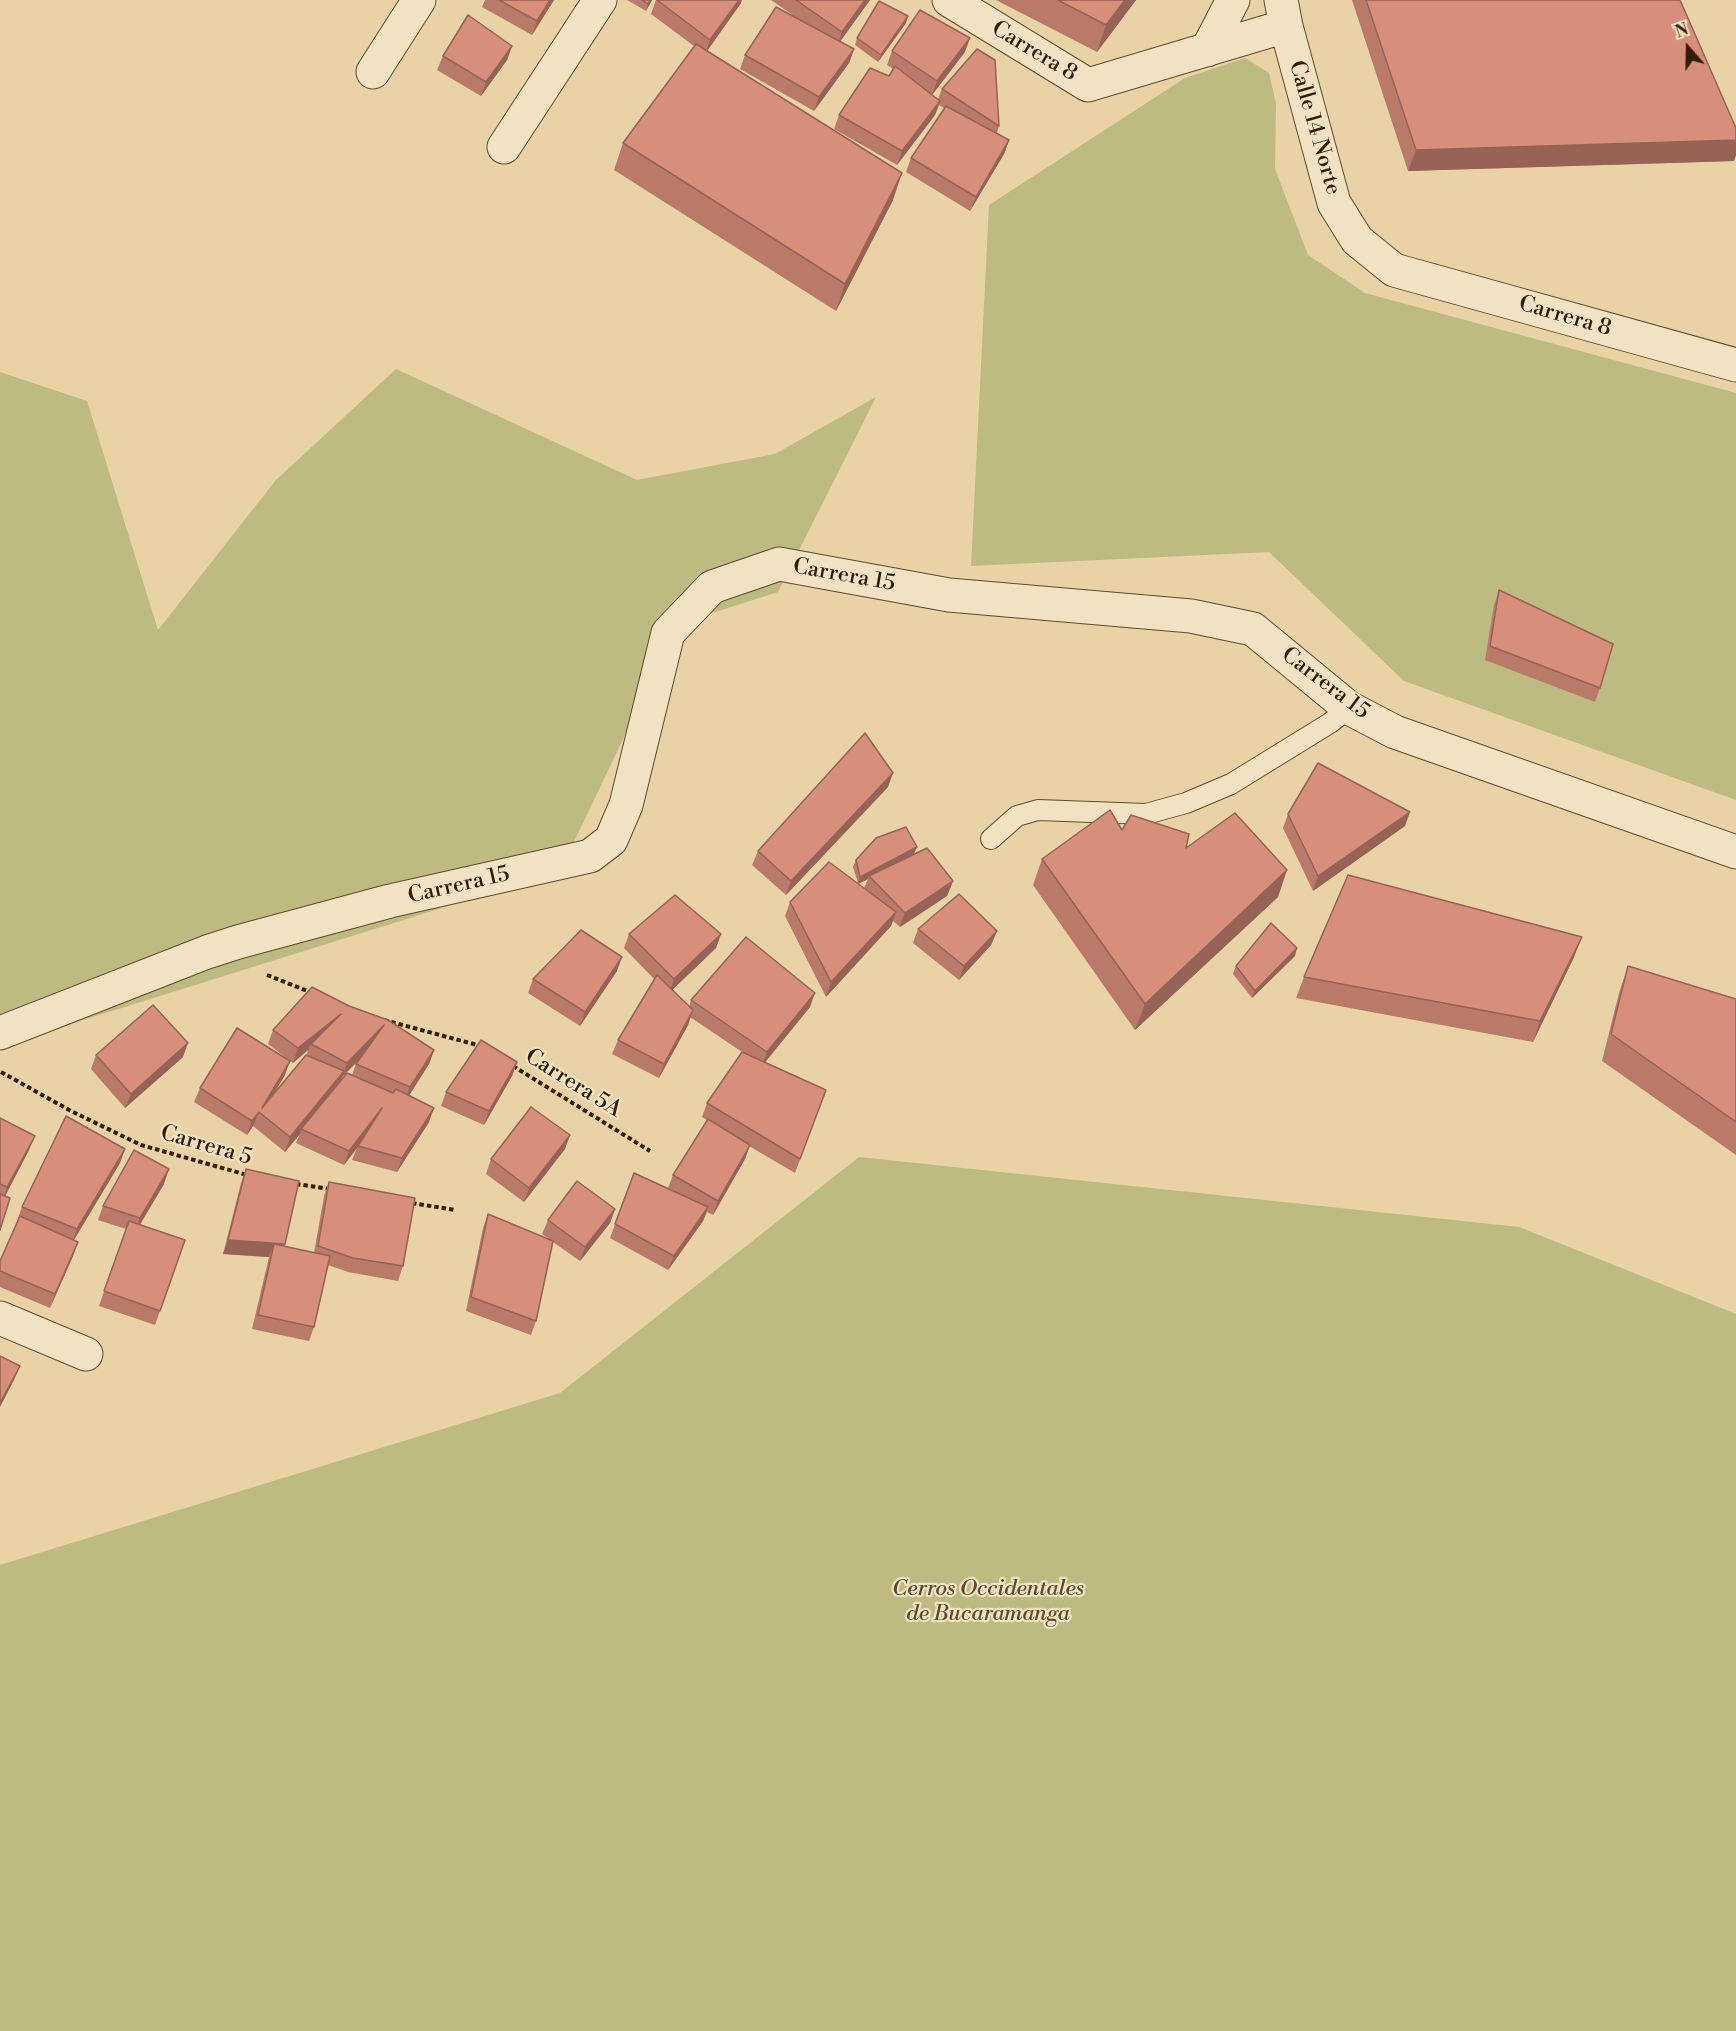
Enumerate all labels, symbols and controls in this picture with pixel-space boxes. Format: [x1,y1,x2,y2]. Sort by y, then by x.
street label: Carrera 8 [986,16,1082,88]
north arrow [1658,18,1718,78]
text: N [1672,20,1691,43]
street label: Calle 14 Norte [1282,58,1346,198]
street label: Carrera 8 [1516,291,1614,343]
street label: Carrera 15 [791,554,897,598]
street label: Carrera 15 [1276,642,1374,726]
street label: Carrera 15 [406,862,512,910]
street label: Carrera 5A [520,1044,626,1124]
street label: Carrera 5 [157,1120,255,1172]
park label: Cerros Occidentales de Bucaramanga [892,1577,1084,1628]

